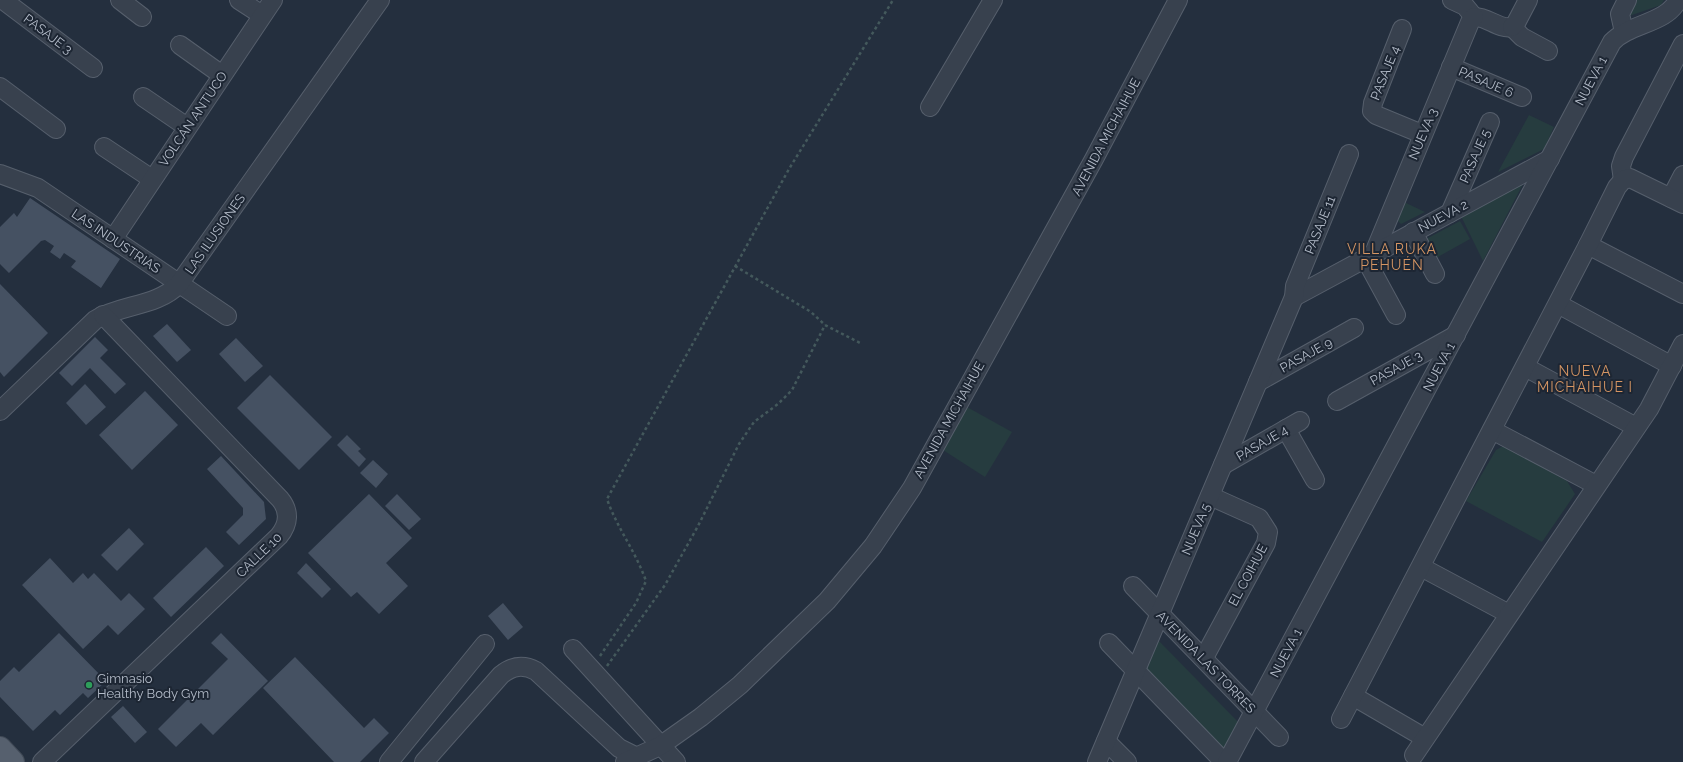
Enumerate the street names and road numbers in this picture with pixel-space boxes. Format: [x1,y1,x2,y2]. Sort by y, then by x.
street label: PASAJE 3 [21,11,75,57]
street label: PASAJE 4 [1367,44,1403,102]
street label: NUEVA 1 [1572,54,1610,108]
street label: PASAJE 6 [1456,64,1516,100]
street label: VOLCÁN ANTUCO [156,69,230,169]
street label: AVENIDA MICHAIHUE [1069,75,1143,198]
street label: NUEVA 3 [1405,106,1441,162]
street label: PASAJE 5 [1457,127,1493,185]
street label: LAS ILUSIONES [182,191,248,277]
street label: PASAJE 11 [1302,193,1339,256]
street label: NUEVA 2 [1416,197,1471,235]
street label: LAS INDUSTRIAS [69,206,163,276]
street label: PASAJE 9 [1277,334,1335,376]
street label: NUEVA 1 [1420,340,1458,394]
street label: PASAJE 3 [1367,348,1425,388]
street label: AVENIDA MICHAIHUE [911,359,987,481]
street label: PASAJE 4 [1233,422,1291,464]
street label: NUEVA 5 [1178,501,1214,557]
street label: CALLE 10 [233,530,285,580]
street label: EL COIHUE [1226,542,1271,608]
street label: AVENIDA LAS TORRES [1153,608,1259,716]
street label: NUEVA 1 [1267,626,1305,680]

